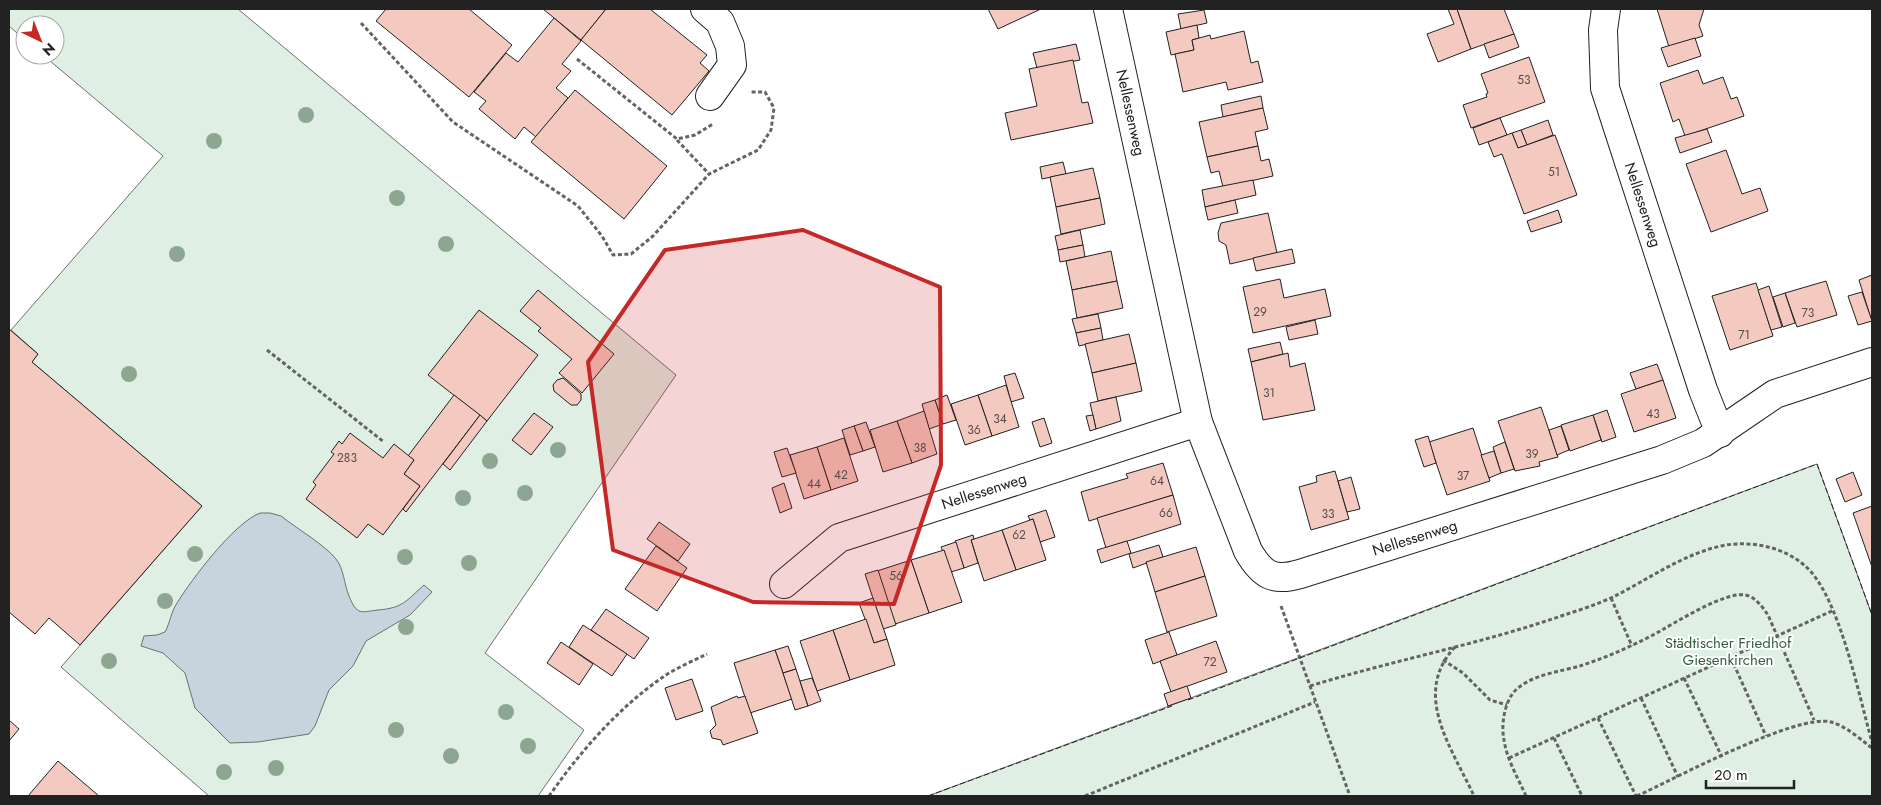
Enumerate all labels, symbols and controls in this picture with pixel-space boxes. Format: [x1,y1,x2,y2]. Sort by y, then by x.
north arrow [15,15,65,65]
text: N [38,38,60,61]
street label: Nellessenweg [1110,67,1151,158]
house number: 53 [1517,71,1531,89]
street label: Nellessenweg [1619,160,1667,250]
house number: 51 [1548,163,1560,181]
house number: 29 [1253,303,1267,321]
house number: 73 [1802,304,1815,322]
house number: 71 [1738,326,1750,344]
house number: 31 [1263,384,1275,402]
house number: 43 [1646,405,1660,423]
house number: 34 [993,410,1007,428]
house number: 36 [967,421,981,439]
house number: 38 [913,439,927,457]
house number: 39 [1525,445,1539,463]
house number: 283 [337,449,357,467]
house number: 42 [834,466,848,484]
street label: Nellessenweg [939,467,1029,515]
house number: 37 [1457,467,1470,485]
house number: 64 [1150,472,1164,490]
house number: 44 [807,475,821,493]
house number: 66 [1159,504,1173,522]
house number: 33 [1321,505,1335,523]
street label: Nellessenweg [1370,514,1460,562]
house number: 62 [1012,526,1026,544]
house number: 56 [889,567,903,585]
park label: Städtischer Friedhof Giesenkirchen [1665,632,1792,671]
house number: 72 [1203,653,1217,671]
scale bar [1706,758,1794,790]
text: 20 m [1714,764,1748,786]

